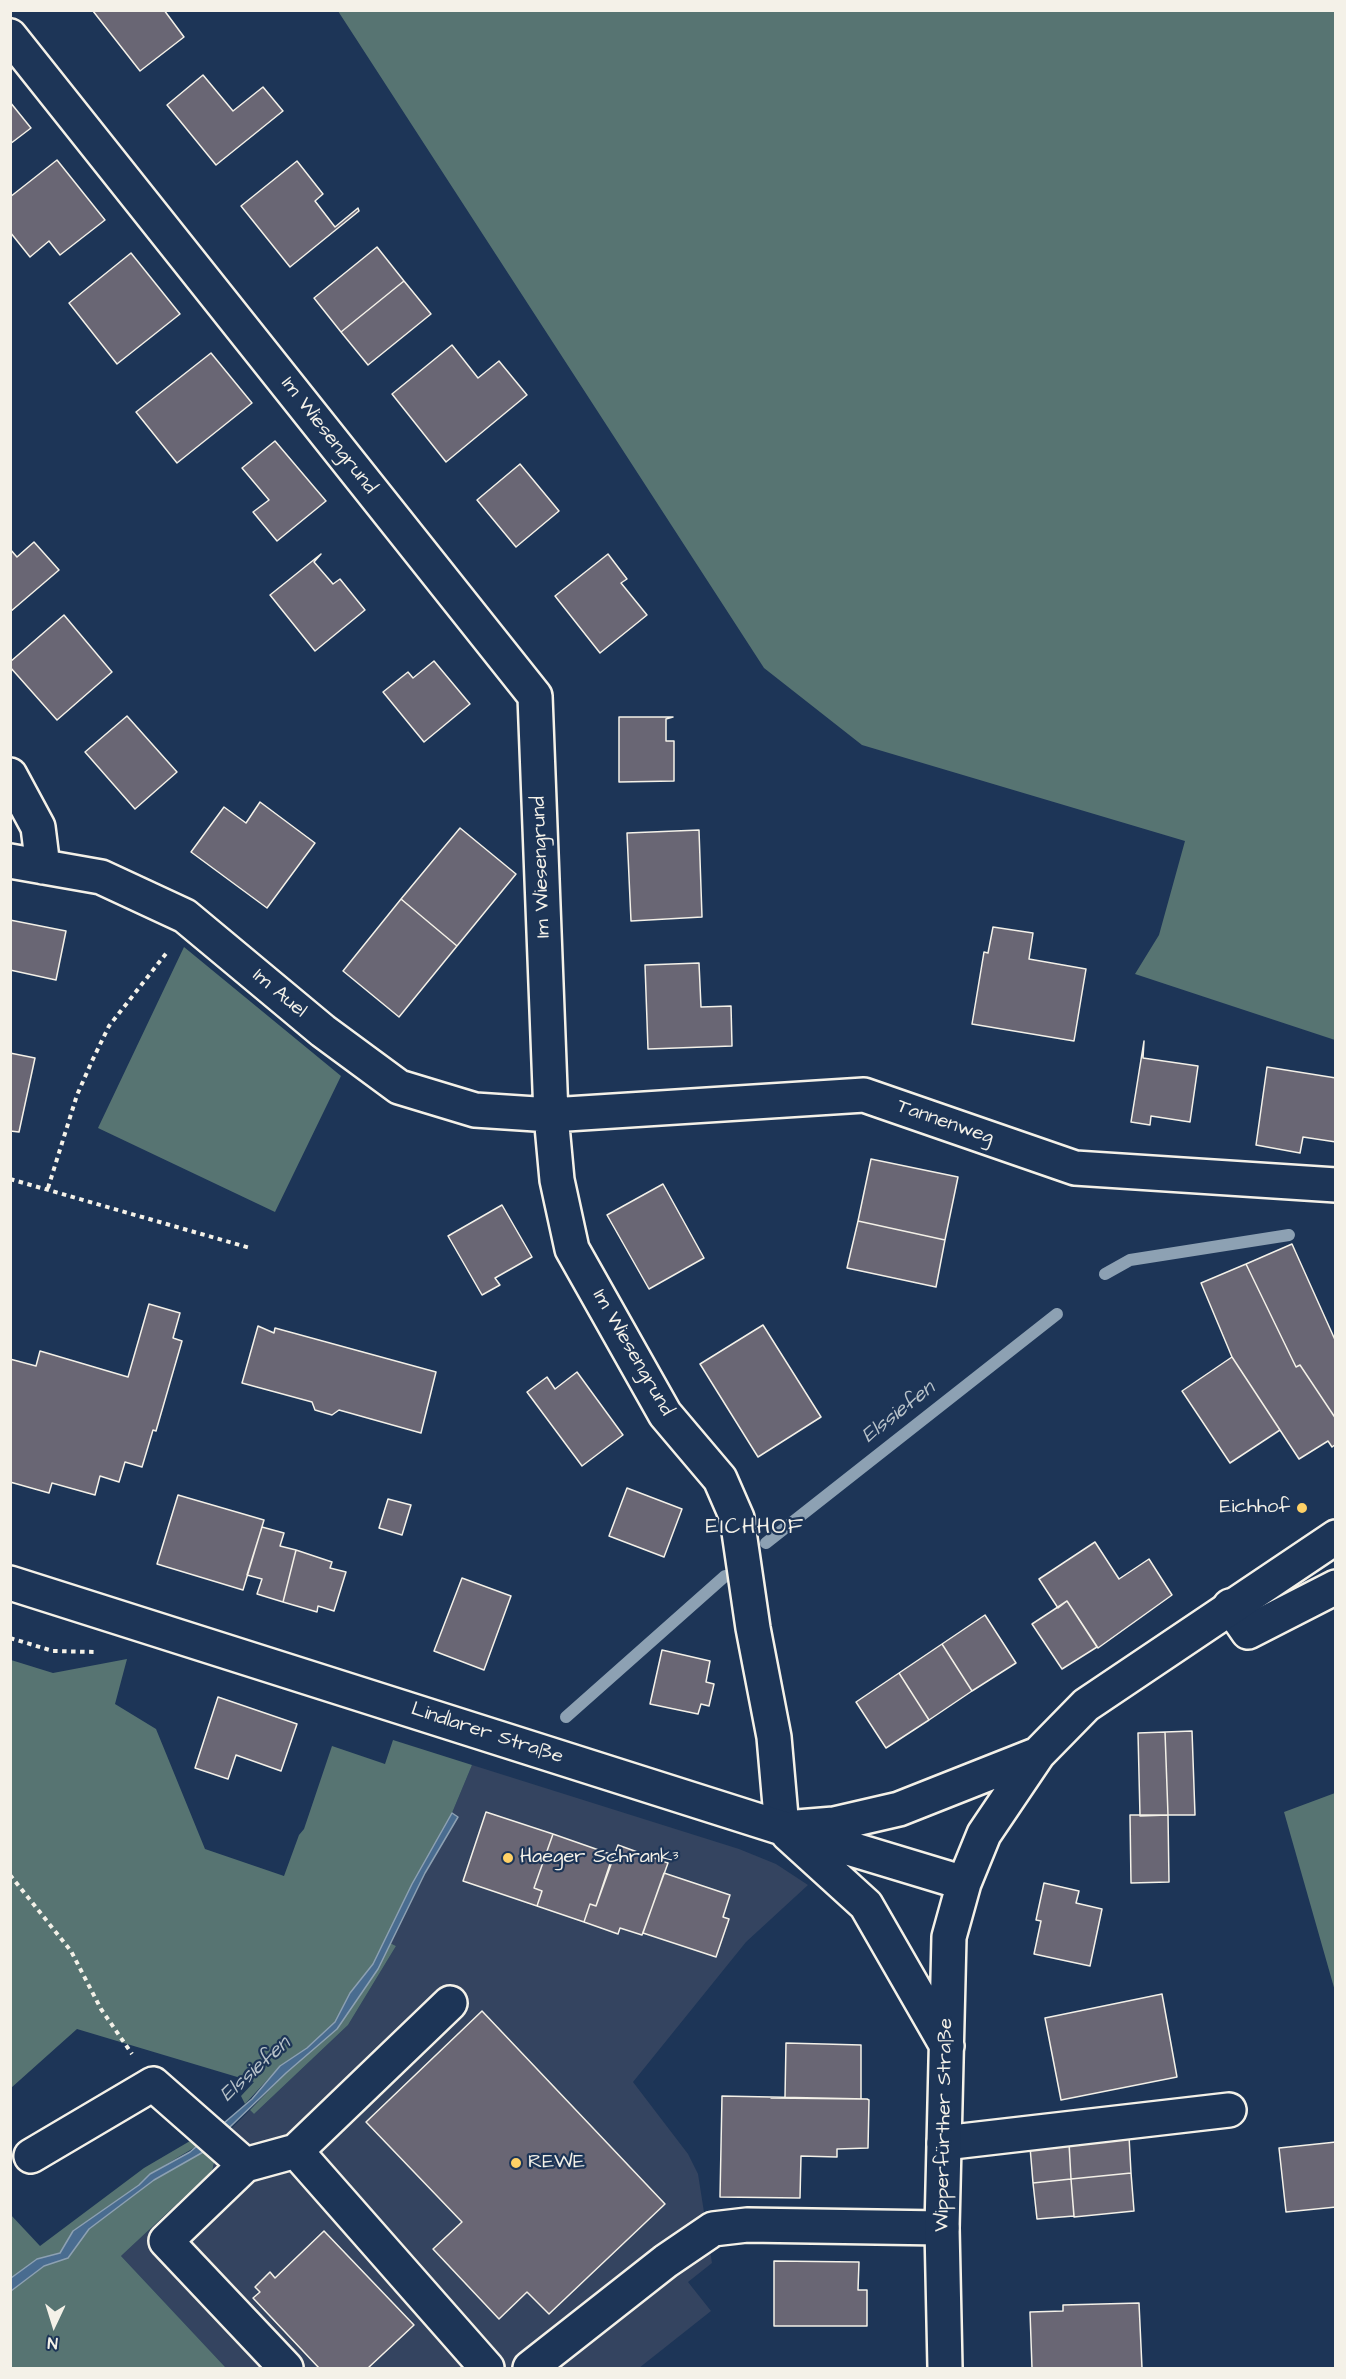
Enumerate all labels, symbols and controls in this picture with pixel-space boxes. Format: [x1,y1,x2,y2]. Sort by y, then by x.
street label: Im Wiesengrund [275,373,381,499]
street label: Im Wiesengrund [528,796,556,938]
street label: Im Auel [247,964,311,1024]
street label: Tannenweg [893,1095,997,1151]
street label: Im Wiesengrund [586,1286,678,1420]
water label: Elssiefen [857,1377,941,1449]
place label: Eichhof [1220,1496,1290,1520]
marker: Eichhof [1295,1501,1309,1515]
district label: EICHHOF [705,1515,805,1541]
street label: Lindlarer Straße [408,1698,566,1770]
place label: Haeger Schrank³ [520,1846,679,1870]
marker: Haeger Schrank³ [501,1851,515,1865]
street label: Wipperfürther Straße [931,2018,959,2232]
water label: Elssiefen [216,2032,296,2108]
place label: REWE [528,2151,585,2175]
marker: REWE [509,2156,523,2170]
north arrow [24,2295,84,2355]
text: N [47,2332,59,2354]

